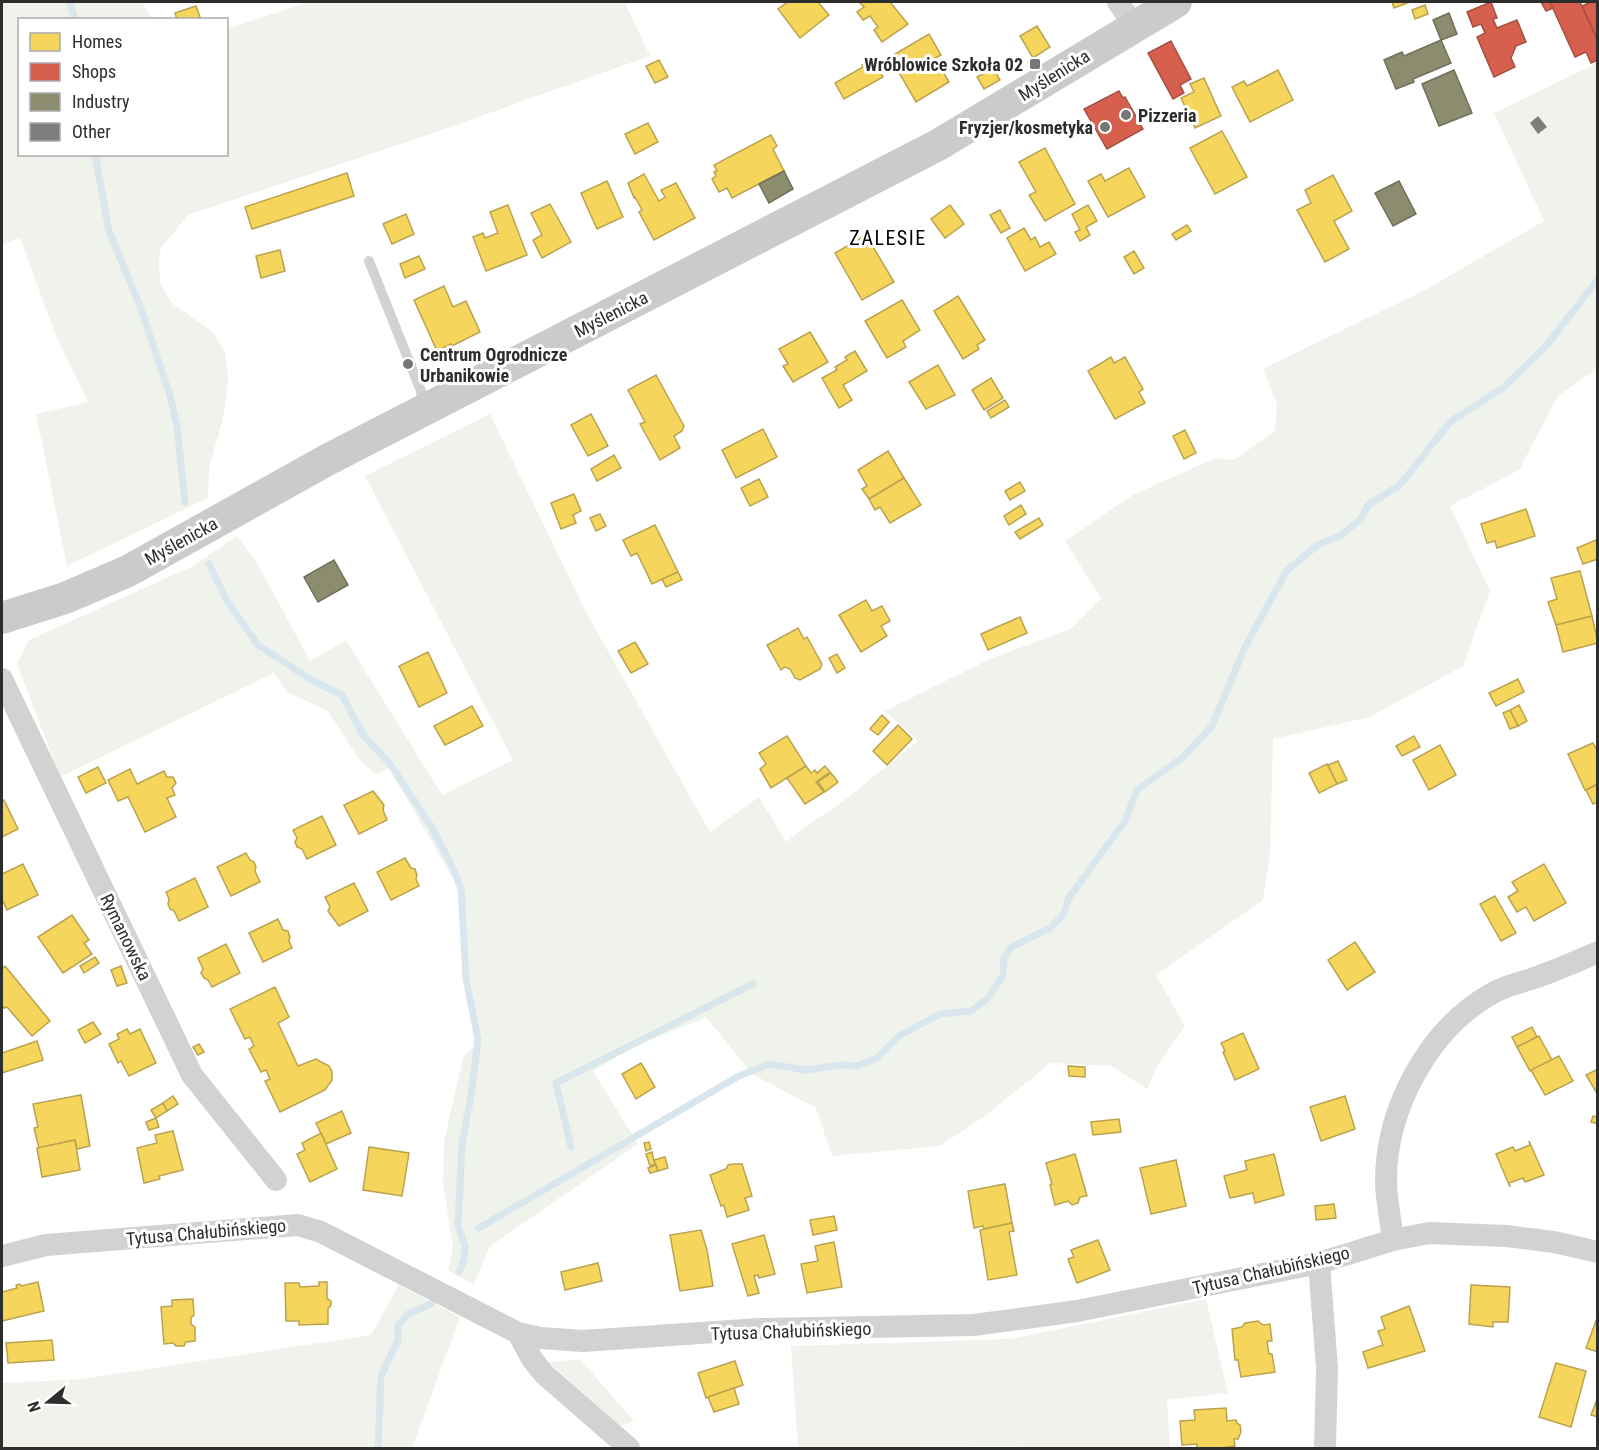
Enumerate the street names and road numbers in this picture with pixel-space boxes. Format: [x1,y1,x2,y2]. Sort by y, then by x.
street label: Myślenicka [1015,45,1093,105]
street label: Myślenicka [571,287,651,341]
street label: Myślenicka [141,512,221,570]
street label: Rymanowska [96,890,156,984]
street label: Tytusa Chałubińskiego [125,1215,287,1249]
street label: Tytusa Chałubińskiego [1190,1242,1352,1298]
street label: Tytusa Chałubińskiego [710,1318,872,1344]

